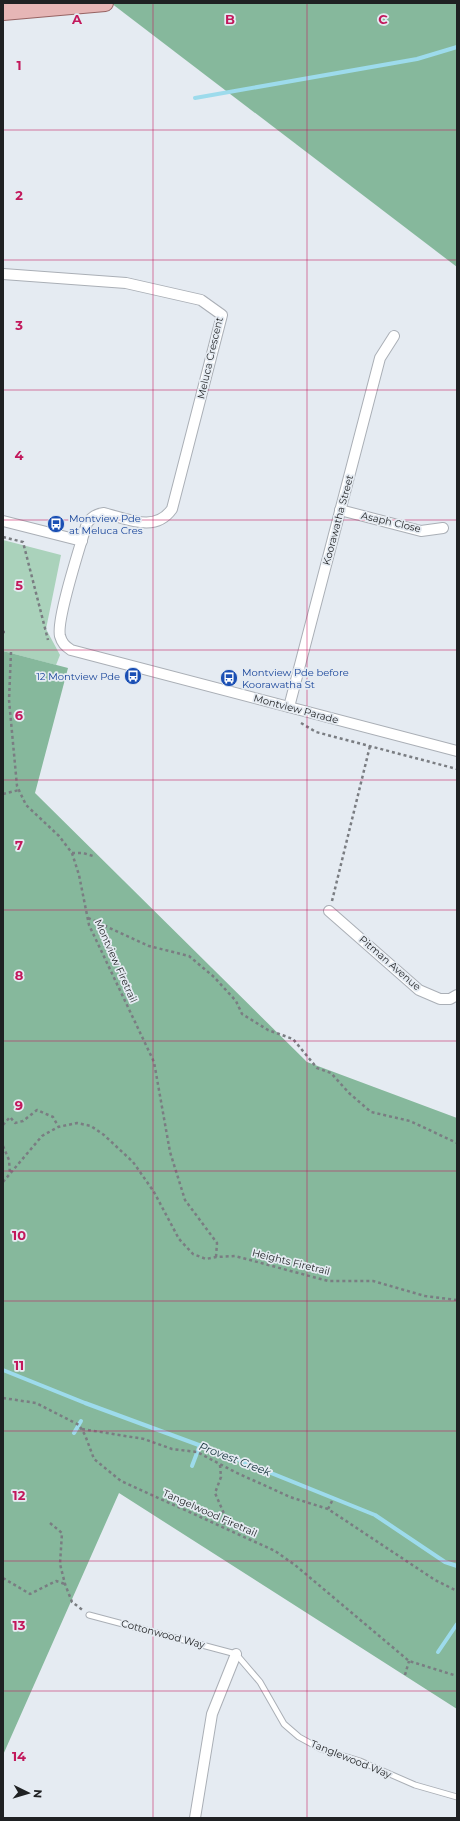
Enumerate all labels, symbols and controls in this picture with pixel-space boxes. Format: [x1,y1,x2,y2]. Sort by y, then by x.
text: A [71,11,83,27]
text: B [225,11,235,27]
text: C [378,11,388,27]
text: 1 [16,57,22,73]
text: 2 [15,187,23,203]
street label: Meluca Crescent [194,316,226,400]
text: 3 [14,317,23,333]
text: 4 [15,447,24,463]
street label: Koorawatha Street [320,473,356,567]
street label: Asaph Close [360,509,422,535]
place label: Montview Pde at Meluca Cres [69,512,143,537]
bus stop icon: Montview Pde at Meluca Cres [46,514,66,534]
text: 5 [15,577,23,593]
bus stop icon: 12 Montview Pde [123,666,143,686]
place label: Montview Pde before Koorawatha St [242,666,349,691]
bus stop icon: Montview Pde before Koorawatha St [219,668,239,688]
place label: 12 Montview Pde [36,670,120,683]
street label: Montview Parade [252,691,340,727]
text: 6 [15,707,24,723]
text: 7 [15,837,23,853]
street label: Montview Firetrail [92,917,140,1005]
street label: Pitman Avenue [356,933,424,993]
text: 8 [15,967,24,983]
text: 9 [15,1097,23,1113]
text: 10 [12,1227,26,1243]
street label: Heights Firetrail [251,1246,331,1278]
text: 11 [14,1357,24,1373]
water label: Provest Creek [197,1439,273,1479]
street label: Tangelwood Firetrail [161,1486,259,1540]
text: 12 [13,1487,26,1503]
text: 13 [13,1617,26,1633]
street label: Cottonwood Way [120,1617,207,1652]
street label: Tanglewood Way [309,1737,394,1781]
text: 14 [12,1748,26,1764]
north arrow [8,1773,48,1813]
text: N [31,1789,45,1799]

